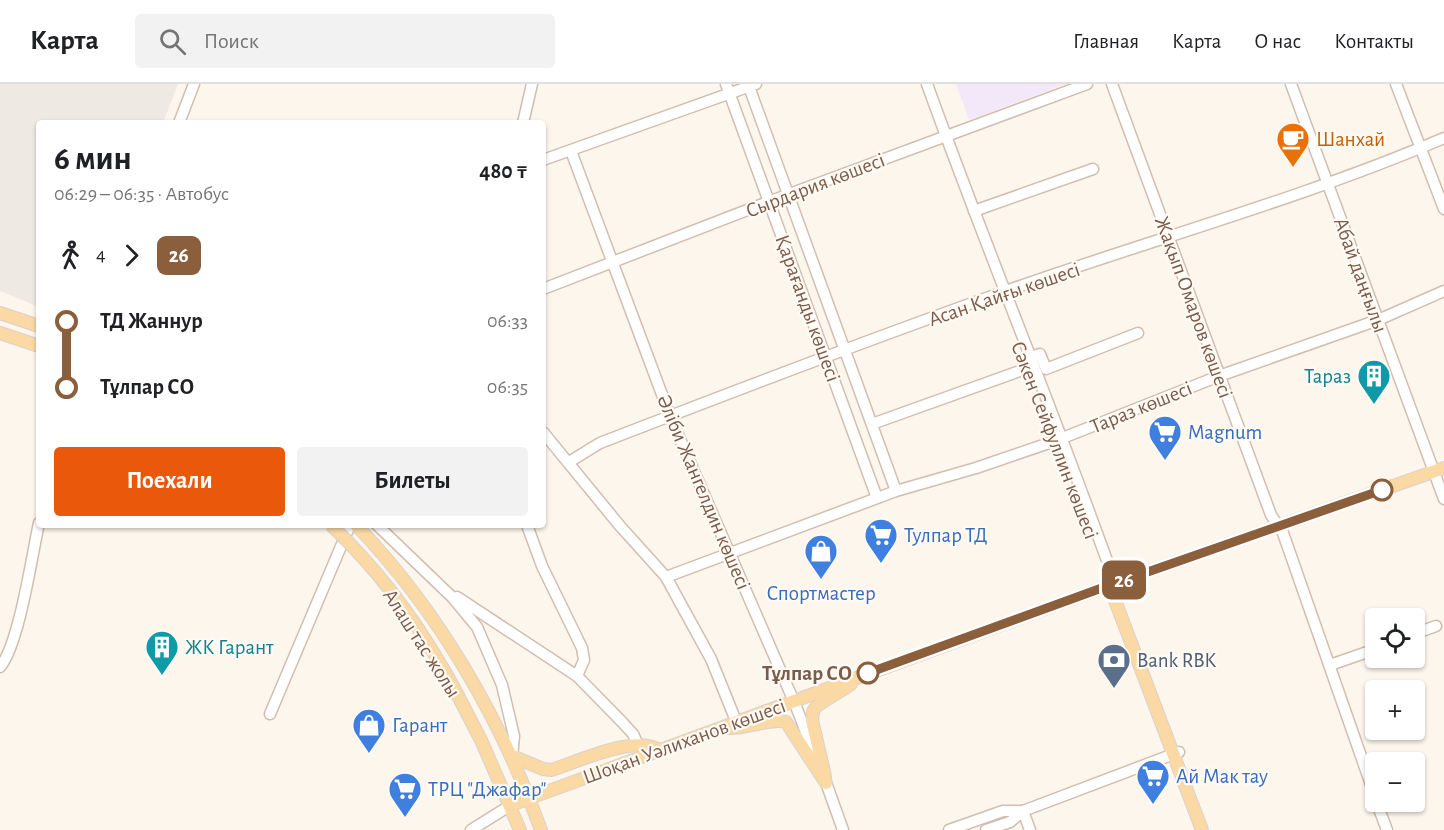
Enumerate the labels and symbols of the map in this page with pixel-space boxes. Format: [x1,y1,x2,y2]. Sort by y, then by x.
cafe icon: Шанхай [1275,121,1311,168]
place label: Шанхай [1316,129,1385,150]
street label: Сырдария көшесі [743,149,888,222]
street label: Жақып Омаров көшесі [1151,213,1236,401]
street label: Абай даңғылы [1330,215,1391,336]
street label: Қарағанды көшесі [771,232,844,385]
street label: Асан Қайғы көшесі [926,259,1083,330]
street label: Сәкен Сейфуллин көшесі [1007,338,1102,542]
building icon: Тараз [1356,358,1392,405]
place label: Тараз [1304,366,1351,387]
street label: Тараз көшесі [1087,378,1195,437]
street label: Әліби Жангелдин көшесі [653,392,754,593]
supermarket icon: Magnum [1147,414,1183,461]
place label: Magnum [1188,422,1262,443]
unlabelled marker [1371,479,1393,501]
supermarket icon: Тулпар ТД [863,517,899,564]
place label: Тулпар ТД [904,525,988,546]
shop icon: Спортмастер [803,533,839,580]
line badge: 26 [1097,560,1151,600]
place label: Спортмастер [766,583,876,604]
street label: Алаш тас жолы [379,585,464,701]
building icon: ЖК Гарант [144,629,180,676]
place label: ЖК Гарант [185,637,274,658]
bank icon: Bank RBK [1096,642,1132,689]
place label: Bank RBK [1137,650,1217,671]
marker: Тұлпар СО [857,662,879,684]
place label: Тұлпар СО [762,663,852,684]
street label: Шоқан Уәлиханов көшесі [580,695,788,788]
shop icon: Гарант [351,707,387,754]
place label: Гарант [392,715,448,736]
supermarket icon: Ай Мак тау [1135,758,1171,805]
place label: Ай Мак тау [1176,766,1268,787]
supermarket icon: ТРЦ "Джафар" [387,771,423,818]
place label: ТРЦ "Джафар" [428,779,546,800]

